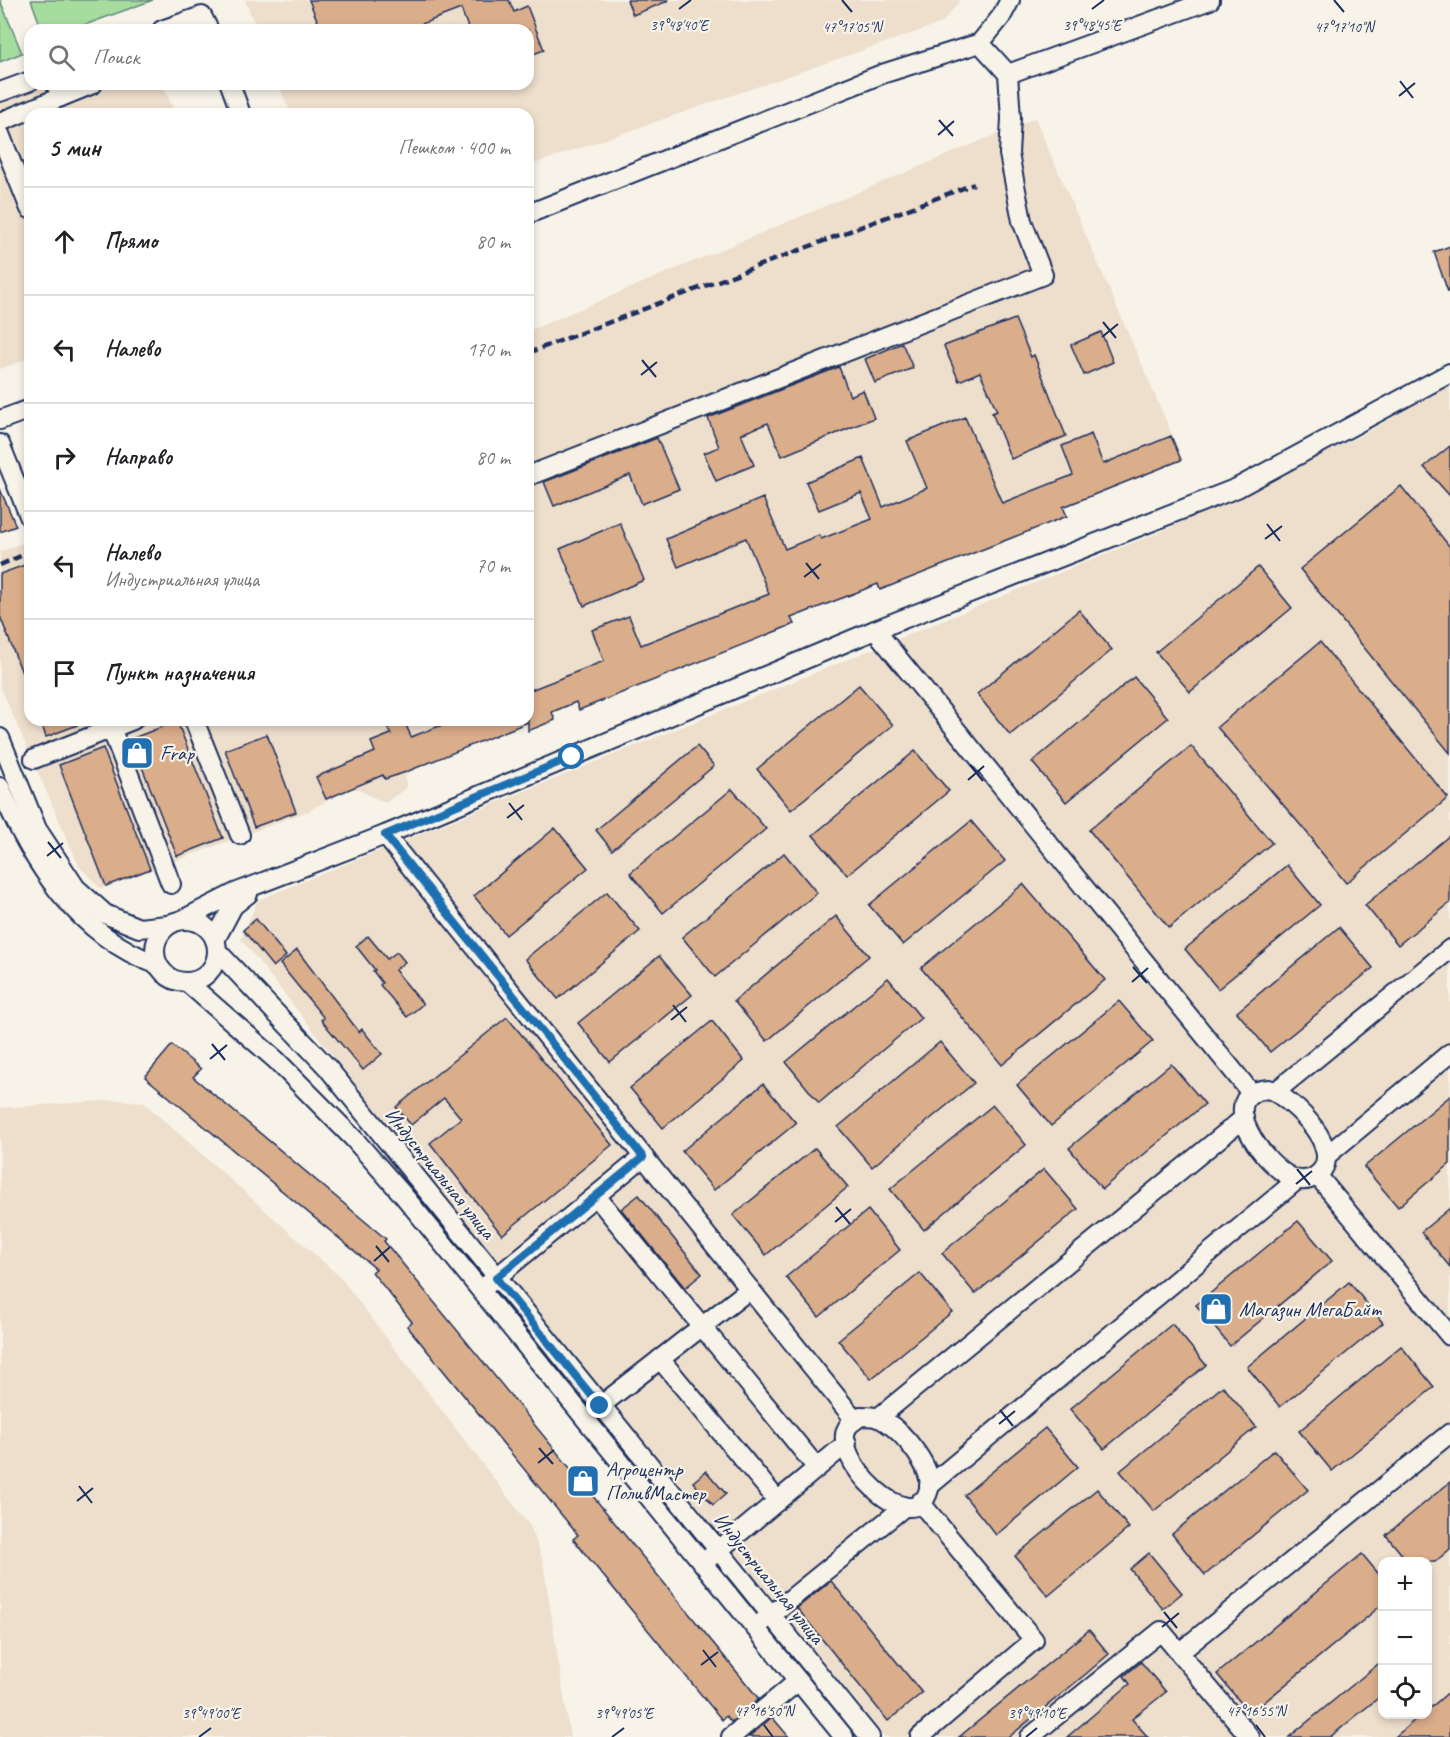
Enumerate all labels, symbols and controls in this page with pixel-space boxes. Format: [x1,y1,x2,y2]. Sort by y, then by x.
text: 39°48'40"E [650,16,710,35]
text: 39°48'45"E [1063,16,1123,35]
text: 47°17'05"N [822,18,885,37]
text: 47°17'10"N [1314,18,1377,37]
search box [24,24,534,90]
icon: search [45,41,78,74]
text: Поиск [93,43,139,71]
text: 5 мин [48,131,100,164]
text: Пешком · 400 m [398,135,510,160]
icon: ahead [48,225,81,258]
text: Прямо [105,227,157,255]
text: 80 m [476,229,510,254]
icon: left [48,333,81,366]
text: Налево [105,335,161,363]
text: 170 m [467,337,510,362]
icon: right [48,441,81,474]
text: Направо [105,443,172,471]
text: 80 m [476,445,510,470]
text: Налево [105,539,161,567]
icon: left [48,549,81,582]
text: 70 m [476,553,510,578]
text: Индустриальная улица [105,567,259,592]
icon: arrive [48,657,81,690]
text: Пункт назначения [105,659,254,687]
shop icon: Frap [119,735,155,771]
place label: Frap [160,740,195,766]
route start [558,743,584,769]
street label: Индустриальная улица [379,1102,502,1245]
shop icon: Магазин МегаБайт [1198,1291,1234,1327]
place label: Магазин МегаБайт [1239,1296,1382,1322]
route end [586,1392,612,1418]
place label: Агроцентр ПоливМастер [606,1456,707,1506]
shop icon: Агроцентр ПоливМастер [565,1463,601,1499]
street label: Индустриальная улица [708,1507,831,1650]
map controls [1378,1557,1432,1719]
button: + [1378,1557,1432,1611]
button: − [1378,1611,1432,1665]
button: locate [1378,1665,1432,1719]
text: 47°16'50"N [734,1702,797,1721]
text: 47°16'55"N [1226,1702,1289,1721]
text: 39°49'00"E [182,1704,242,1723]
text: 39°49'05"E [595,1704,655,1723]
text: 39°49'10"E [1008,1704,1068,1723]

